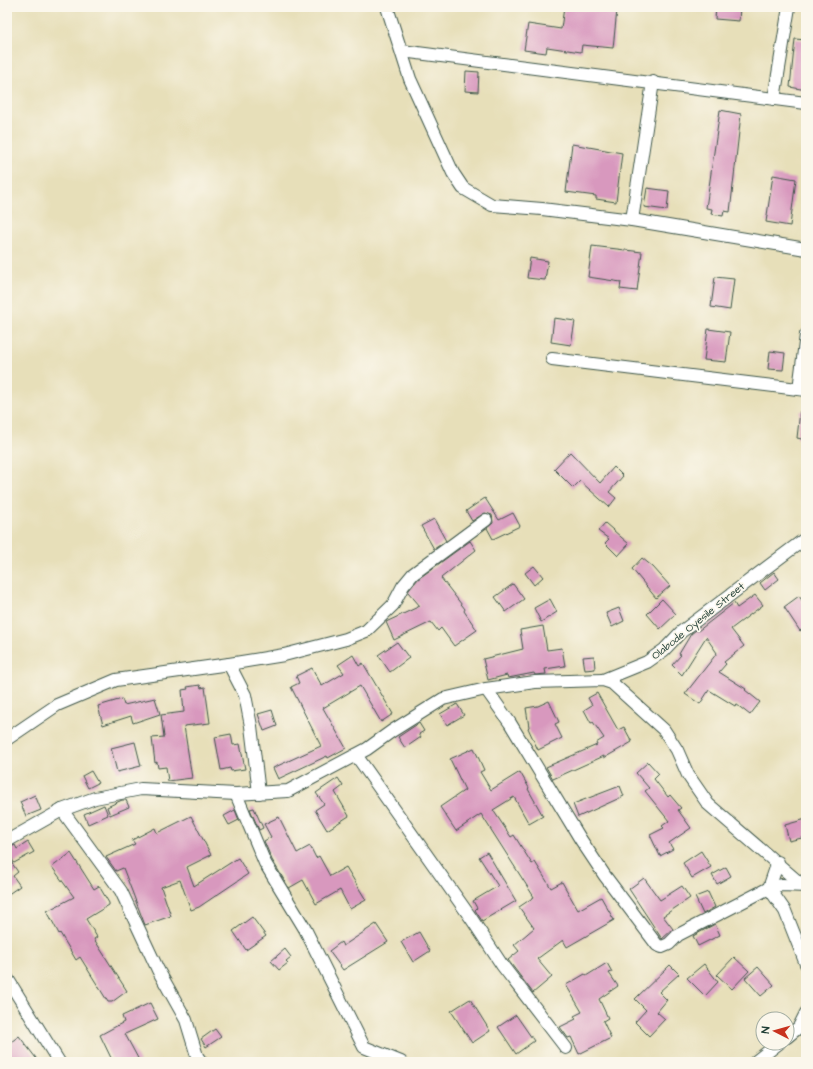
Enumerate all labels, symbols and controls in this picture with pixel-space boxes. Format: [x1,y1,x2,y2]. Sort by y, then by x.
street label: Olabode Oyesile Street [648,578,749,664]
north arrow [755,1011,795,1051]
text: N [758,1026,773,1034]

